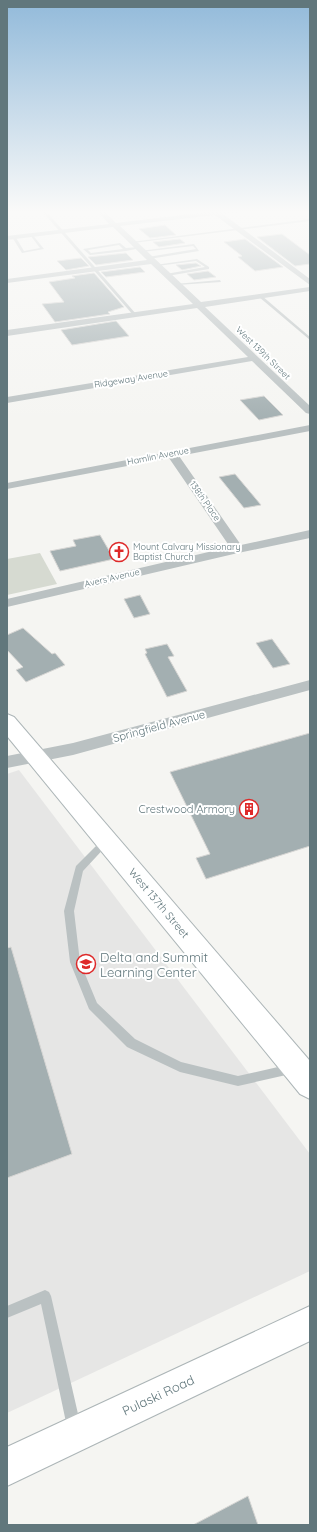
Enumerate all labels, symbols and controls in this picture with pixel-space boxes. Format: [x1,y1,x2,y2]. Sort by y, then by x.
street label: West 139th Street [234,324,293,381]
street label: Ridgeway Avenue [93,367,169,390]
street label: Hamlin Avenue [126,444,190,467]
street label: 138th Place [188,479,223,523]
church icon: Mount Calvary Missionary Baptist Church [108,541,130,563]
place label: Mount Calvary Missionary Baptist Church [133,541,241,562]
street label: Avers Avenue [83,566,141,589]
street label: Springfield Avenue [111,707,207,745]
building icon: Crestwood Armory [238,798,260,820]
place label: Crestwood Armory [139,802,235,816]
street label: West 137th Street [126,865,193,941]
place label: Delta and Summit Learning Center [100,949,208,980]
school or university icon: Delta and Summit Learning Center [75,953,97,975]
street label: Pulaski Road [119,1371,197,1419]

